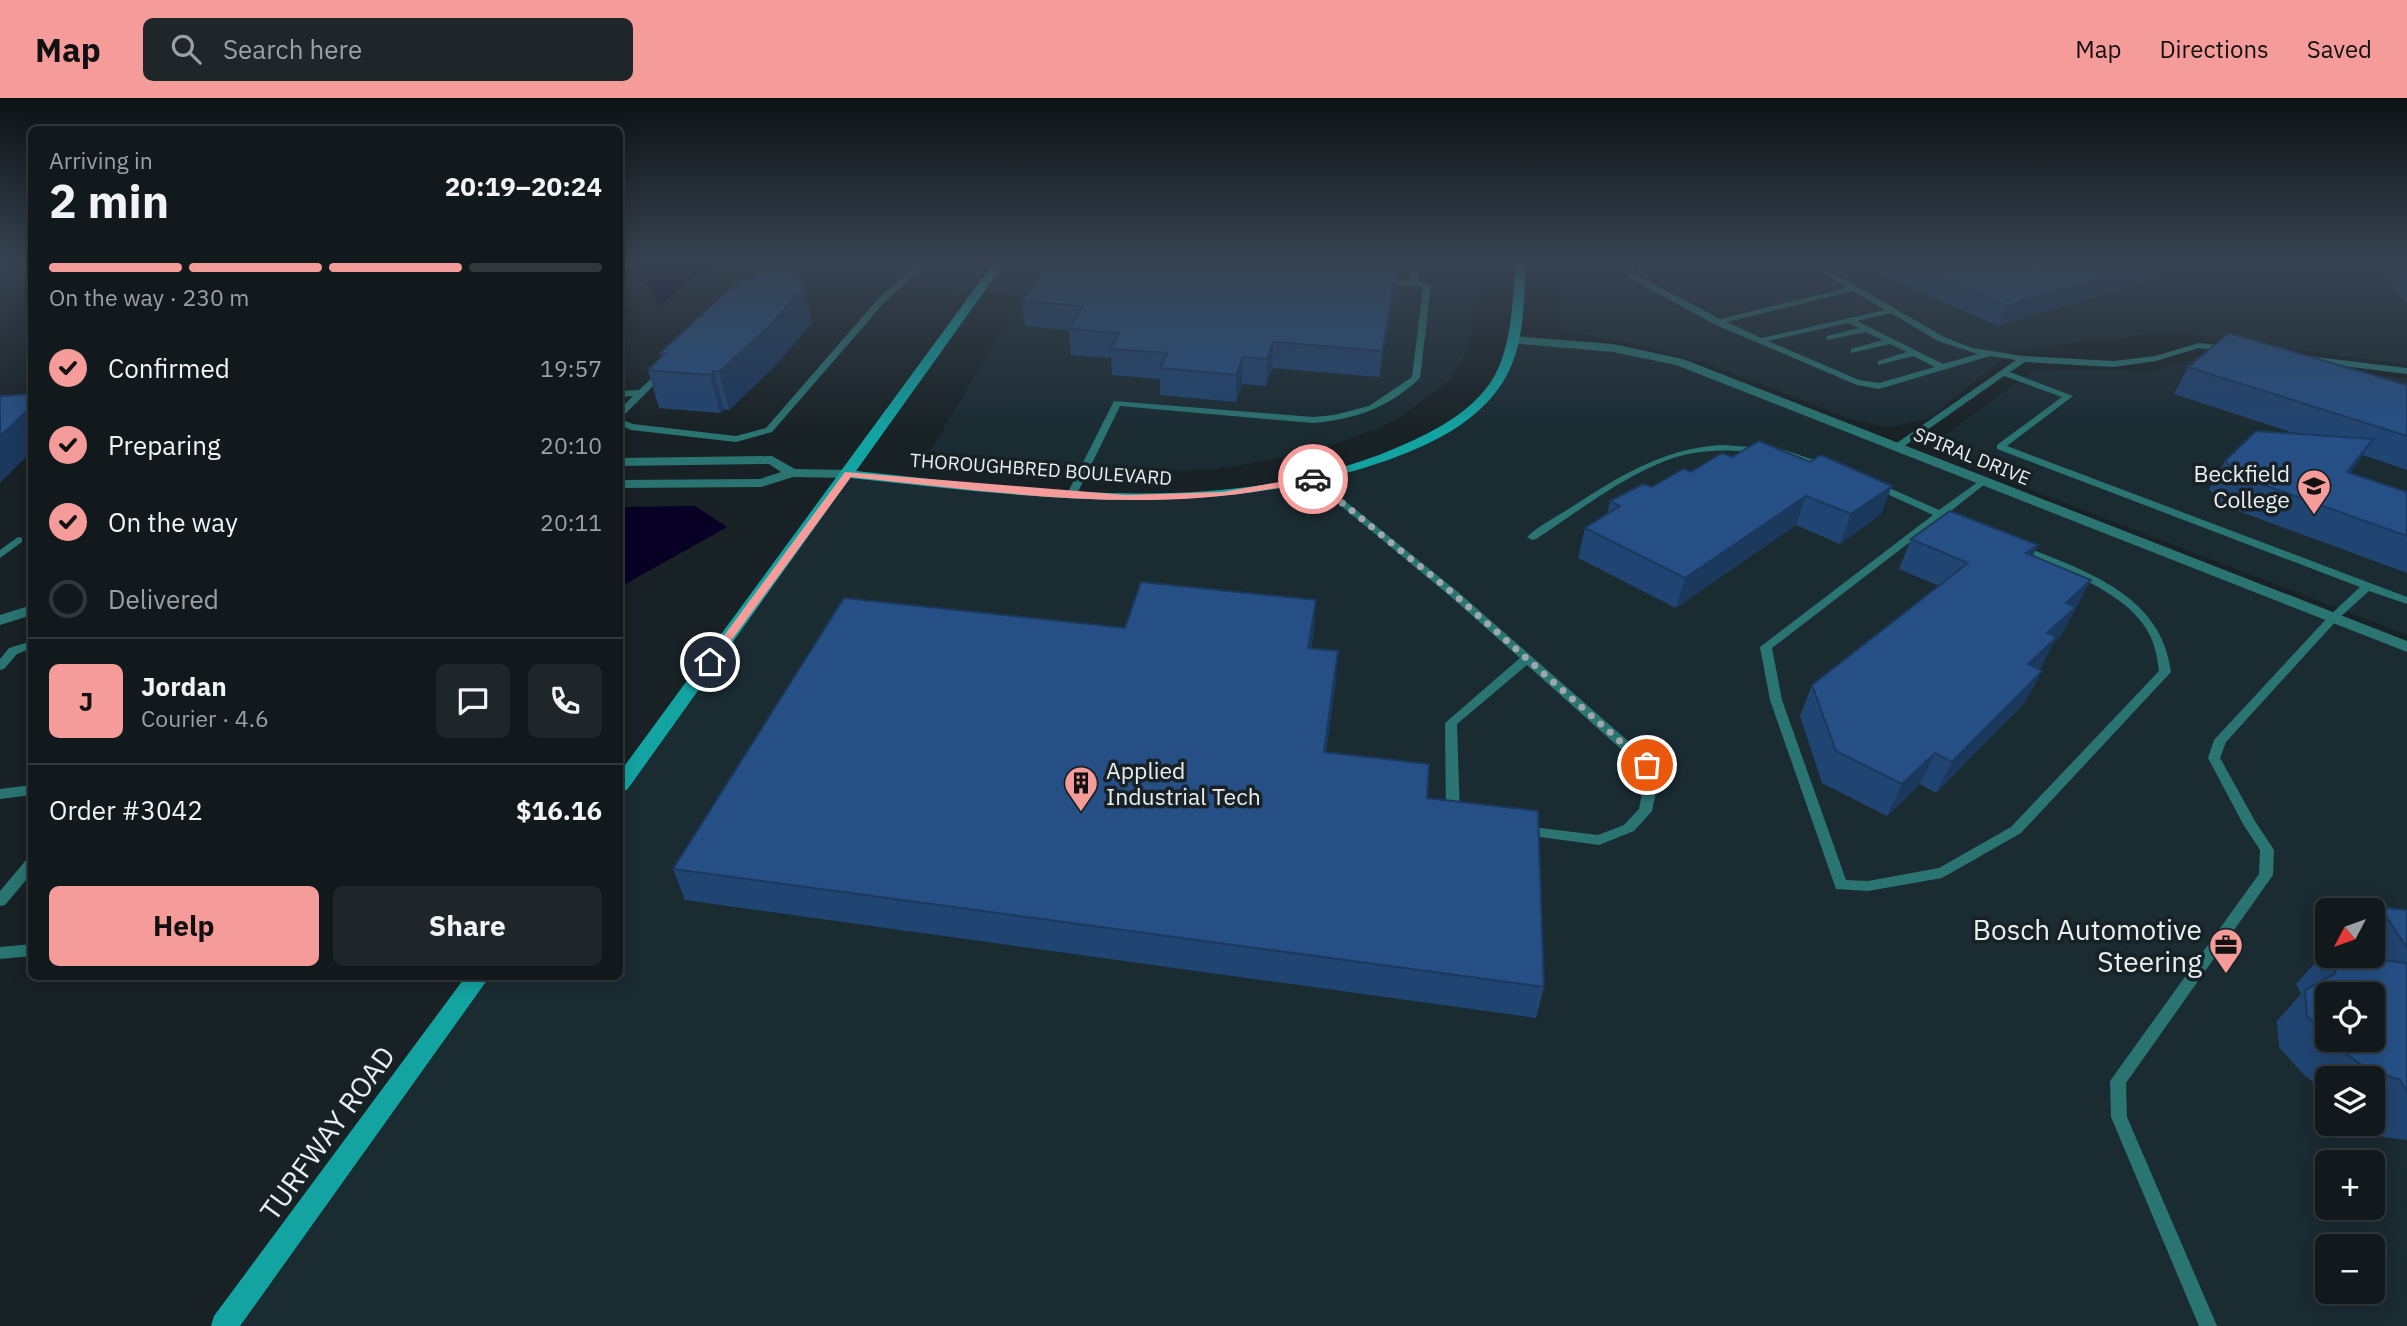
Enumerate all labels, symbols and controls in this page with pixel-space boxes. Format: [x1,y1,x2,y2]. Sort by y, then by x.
search box [143,18,633,81]
text: Map [35,28,101,71]
icon: search [167,30,205,68]
text: Search here [223,32,362,66]
text: Map [2075,33,2121,65]
text: Directions [2159,33,2269,65]
text: Saved [2307,33,2372,65]
text: Arriving in [49,145,153,175]
text: 20:19–20:24 [445,169,602,203]
text: 2 min [49,171,169,231]
text: On the way · 230 m [49,282,249,312]
icon: check [49,349,87,387]
text: Confirmed [108,351,230,385]
text: 19:57 [540,353,602,383]
street label: SPIRAL DRIVE [1910,422,2034,490]
icon: check [49,426,87,464]
text: Preparing [108,428,221,462]
text: 20:10 [540,430,602,460]
courier [1278,444,1348,514]
street label: THOROUGHBRED BOULEVARD [909,448,1173,490]
place label: Beckfield College [2193,458,2290,514]
icon: car [1294,460,1332,498]
school or university icon: Beckfield College [2295,467,2333,516]
icon: check [49,503,87,541]
text: On the way [108,505,238,539]
text: 20:11 [540,507,602,537]
text: Delivered [108,582,219,616]
pin [680,632,740,692]
icon: home [691,643,729,681]
button: chat [436,664,510,738]
button: phone [528,664,602,738]
text: Jordan [141,669,227,703]
text: J [79,684,93,718]
text: Courier · 4.6 [141,703,269,733]
pin [1617,735,1677,795]
icon: bag [1628,746,1666,784]
place label: Applied Industrial Tech [1106,755,1261,811]
building icon: Applied Industrial Tech [1062,764,1100,813]
text: Order #3042 [49,793,203,827]
text: $16.16 [516,793,602,827]
button: Help [49,886,319,966]
button: Share [333,886,602,966]
north arrow [2315,898,2385,968]
map controls [2315,898,2385,1304]
place label: Bosch Automotive Steering [1973,911,2202,980]
office icon: Bosch Automotive Steering [2207,926,2245,975]
button: locate [2315,982,2385,1052]
street label: TURFWAY ROAD [251,1038,403,1228]
button: layers [2315,1066,2385,1136]
button: + [2315,1150,2385,1220]
button: − [2315,1234,2385,1304]

